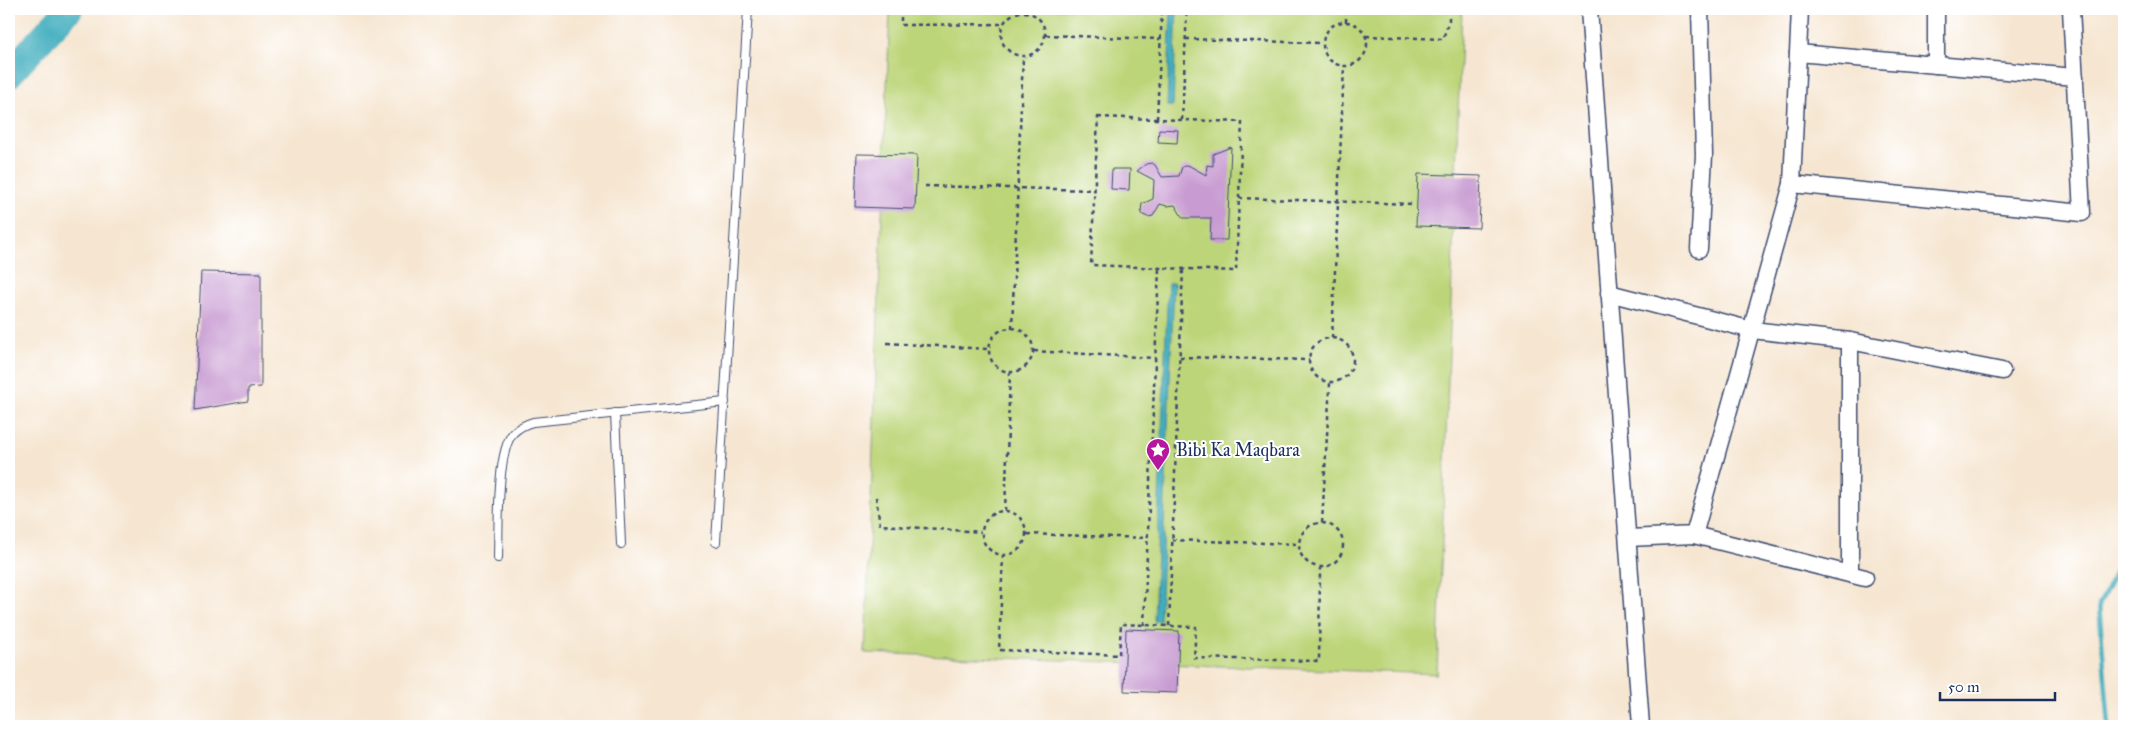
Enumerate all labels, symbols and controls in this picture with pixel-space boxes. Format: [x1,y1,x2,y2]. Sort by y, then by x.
place icon: Bibi Ka Maqbara [1145,437,1171,471]
place label: Bibi Ka Maqbara [1176,439,1300,462]
scale bar [1940,670,2056,702]
text: 50 m [1948,678,1980,696]

